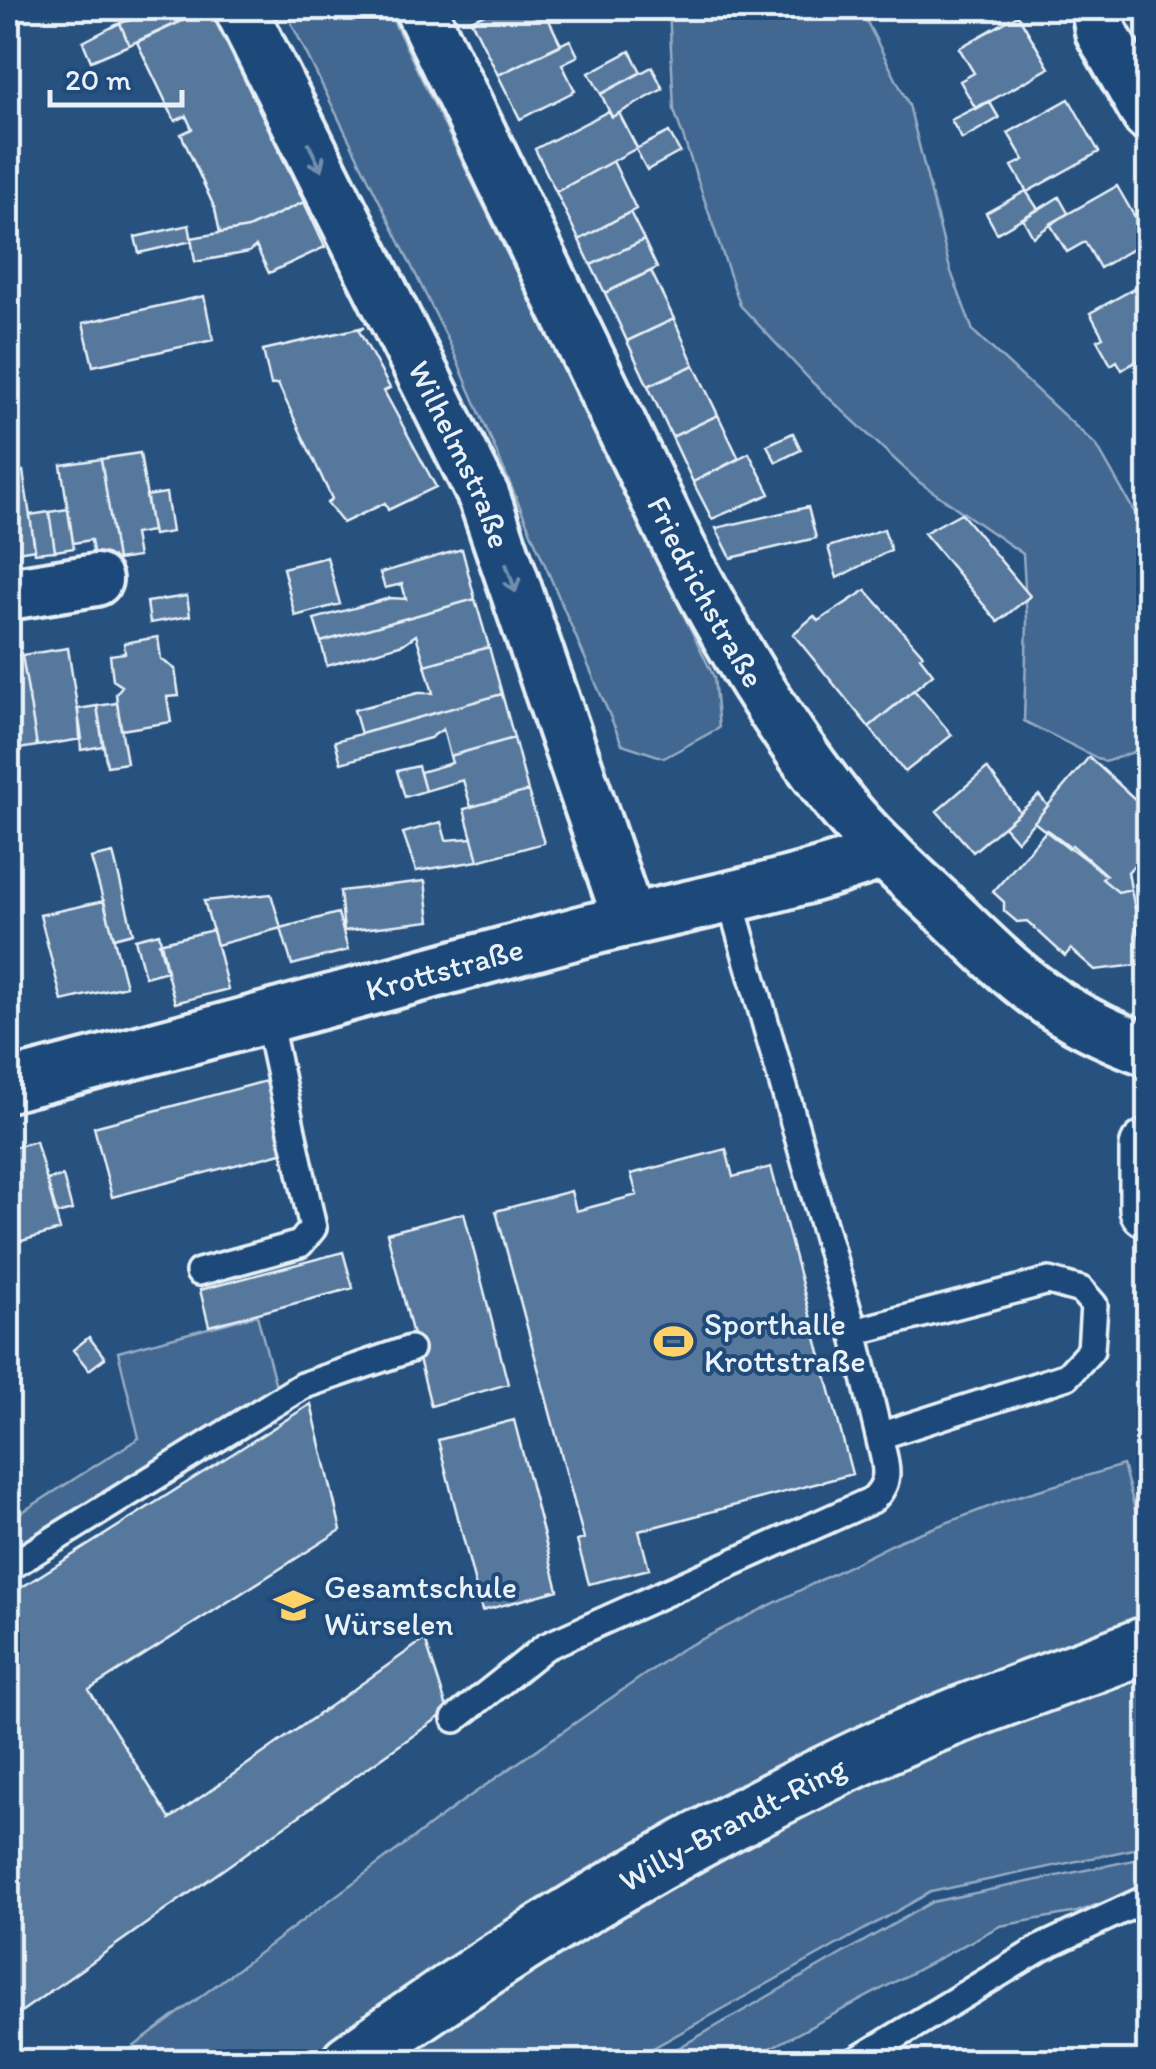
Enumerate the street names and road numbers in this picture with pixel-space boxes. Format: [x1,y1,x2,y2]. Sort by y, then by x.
street label: Wilhelmstraße [400,354,519,553]
street label: Friedrichstraße [639,490,773,694]
street label: Krottstraße [361,930,528,1009]
street label: Willy-Brandt-Ring [612,1748,853,1900]

